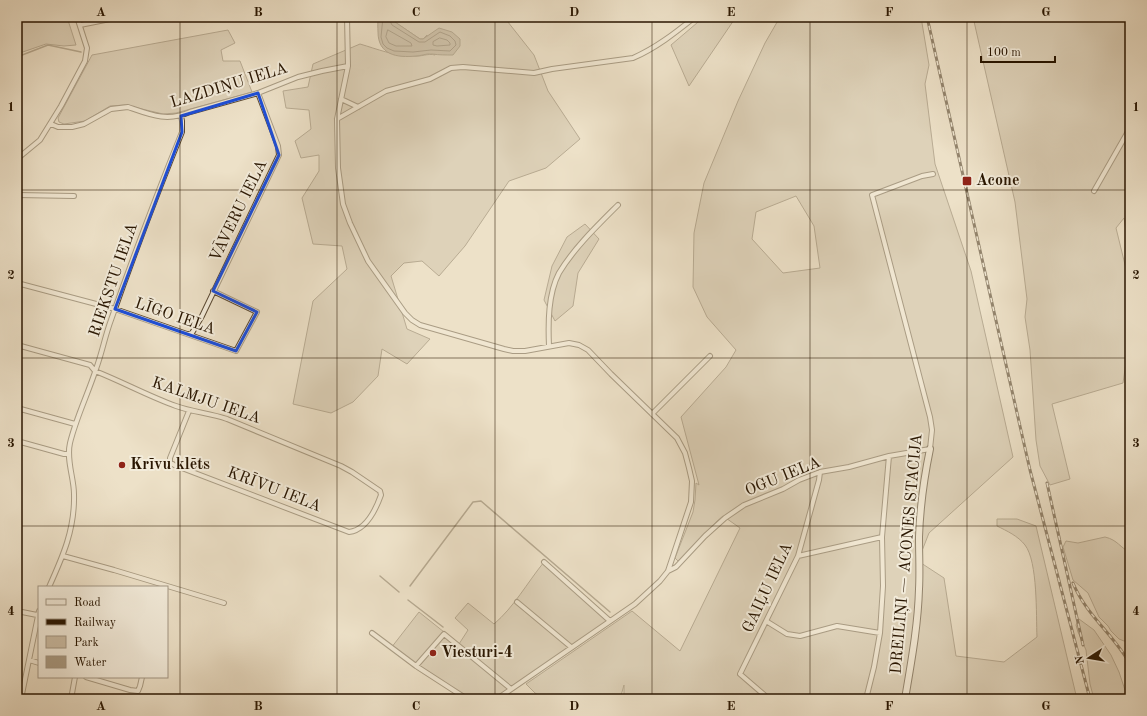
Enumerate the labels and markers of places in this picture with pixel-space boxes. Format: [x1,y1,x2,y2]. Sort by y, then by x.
place label: Acone [976,173,1020,189]
marker: Acone [961,175,973,187]
place label: Krīvu klēts [130,457,210,473]
marker: Krīvu klēts [117,460,127,470]
place label: Viesturi-4 [441,645,513,661]
marker: Viesturi-4 [428,648,438,658]

